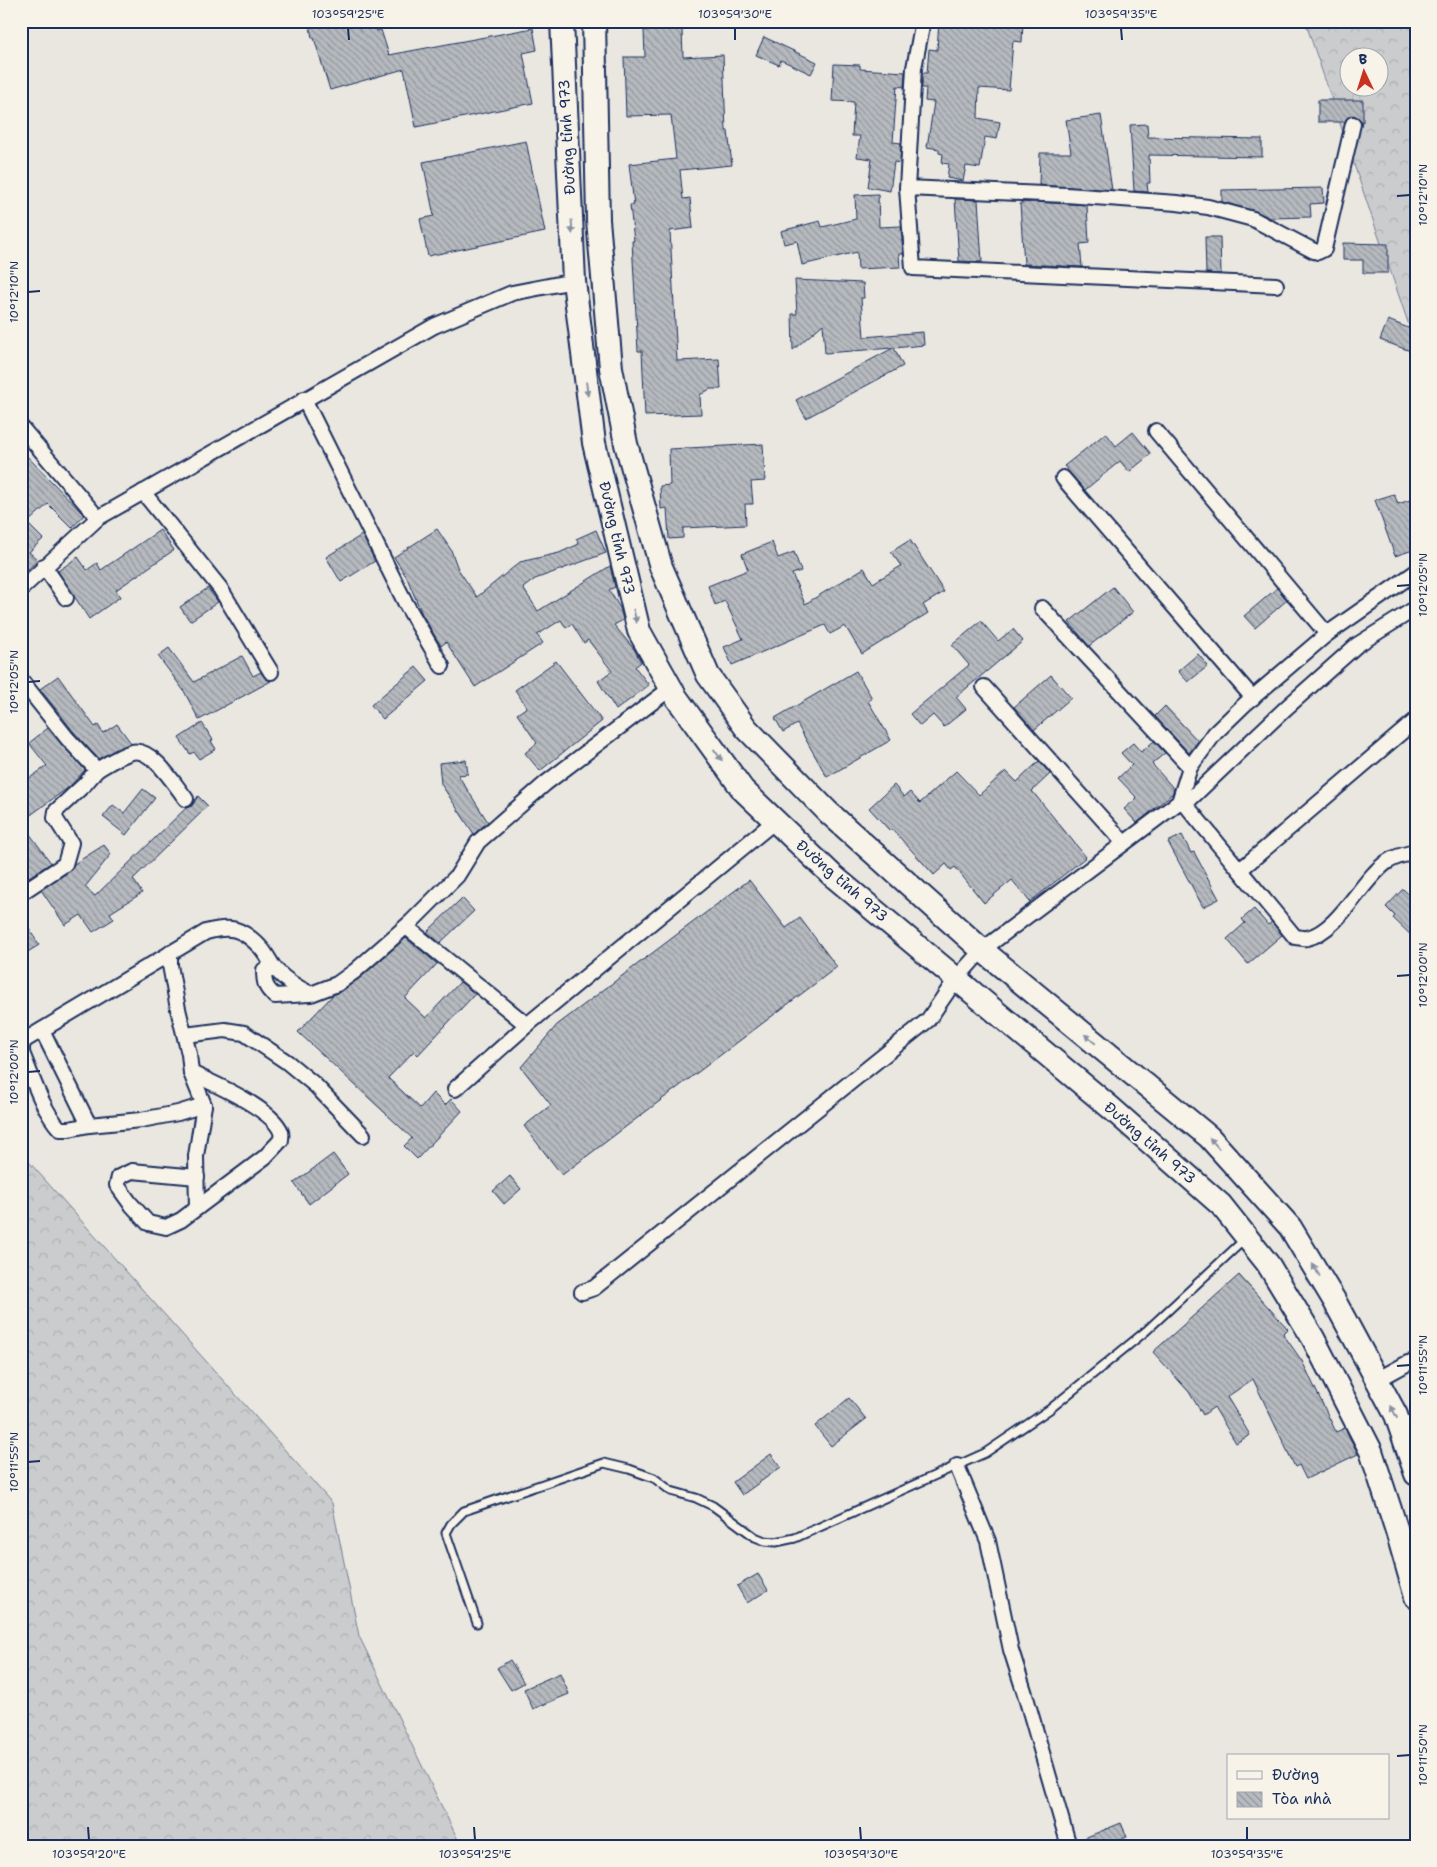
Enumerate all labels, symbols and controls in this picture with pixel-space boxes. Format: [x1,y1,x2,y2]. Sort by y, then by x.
text: 103°59'25"E [312,6,384,22]
text: 103°59'30"E [698,6,772,22]
text: 103°59'35"E [1085,6,1157,22]
north arrow [1340,48,1390,98]
text: B [1358,50,1368,68]
street label: Đường tỉnh 973 [554,79,580,195]
text: 10°12'10"N [1415,164,1431,226]
one-way arrow [568,220,576,236]
text: 10°12'10"N [6,261,22,323]
one-way arrow [583,381,591,397]
street label: Đường tỉnh 973 [594,479,640,597]
text: 10°12'05"N [1415,553,1431,617]
one-way arrow [631,609,639,624]
text: 10°12'05"N [6,650,22,714]
one-way arrow [713,748,723,762]
street label: Đường tỉnh 973 [792,835,892,927]
text: 10°12'00"N [1415,942,1431,1008]
one-way arrow [1084,1033,1097,1044]
text: 10°12'00"N [6,1039,22,1105]
street label: Đường tỉnh 973 [1100,1097,1200,1189]
one-way arrow [1209,1137,1220,1150]
one-way arrow [1311,1263,1320,1276]
text: 10°11'55"N [1415,1335,1431,1395]
one-way arrow [1390,1405,1398,1419]
text: 10°11'55"N [6,1432,22,1492]
text: 10°11'50"N [1415,1724,1431,1786]
legend [1227,1754,1390,1820]
text: Đường [1272,1765,1319,1785]
text: Tòa nhà [1272,1789,1332,1809]
text: 103°59'20"E [52,1846,126,1862]
text: 103°59'25"E [439,1846,511,1862]
text: 103°59'30"E [824,1846,898,1862]
text: 103°59'35"E [1211,1846,1283,1862]

